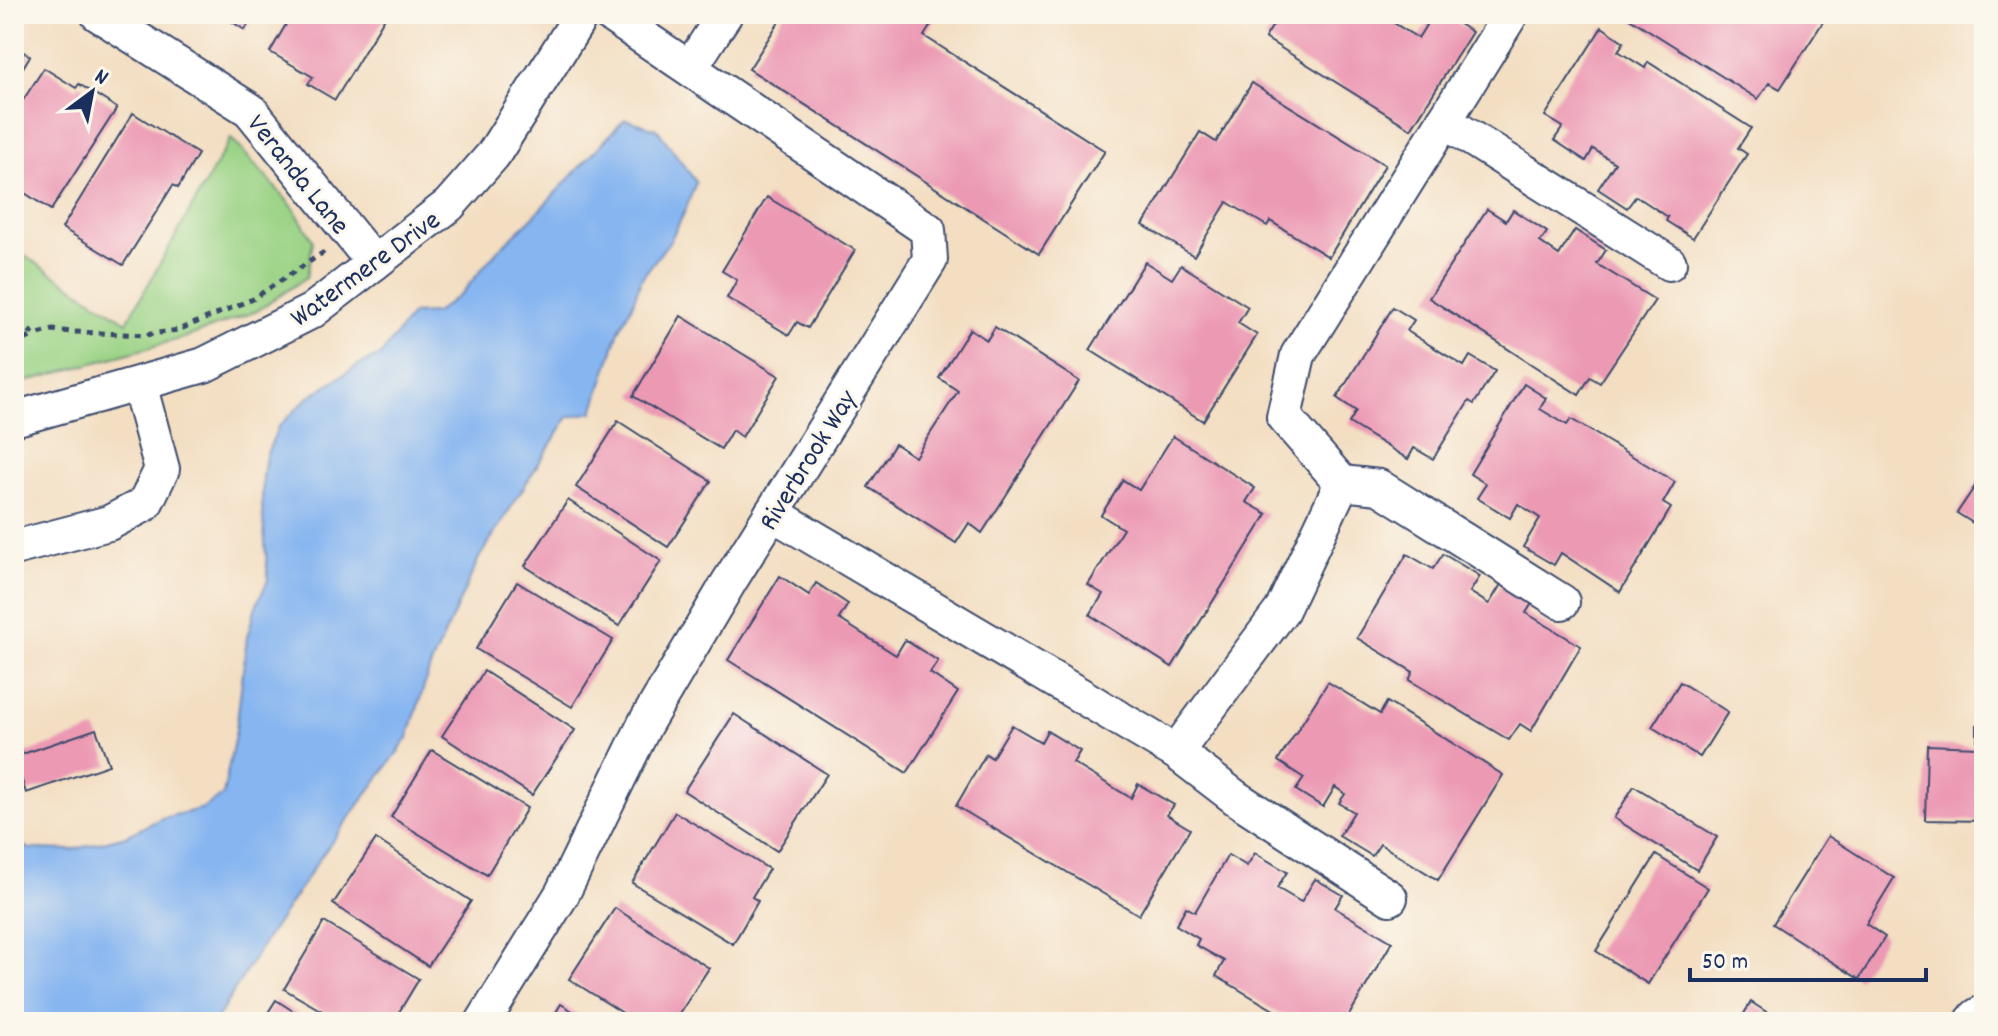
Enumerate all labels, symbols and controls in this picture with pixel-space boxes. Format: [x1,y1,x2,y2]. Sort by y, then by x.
north arrow [52,52,132,132]
text: N [88,62,114,94]
street label: Veranda Lane [235,107,357,245]
street label: Watermere Drive [284,203,450,339]
street label: Riverbrook Way [751,383,870,540]
scale bar [1690,932,1926,982]
text: 50 m [1702,946,1748,980]

